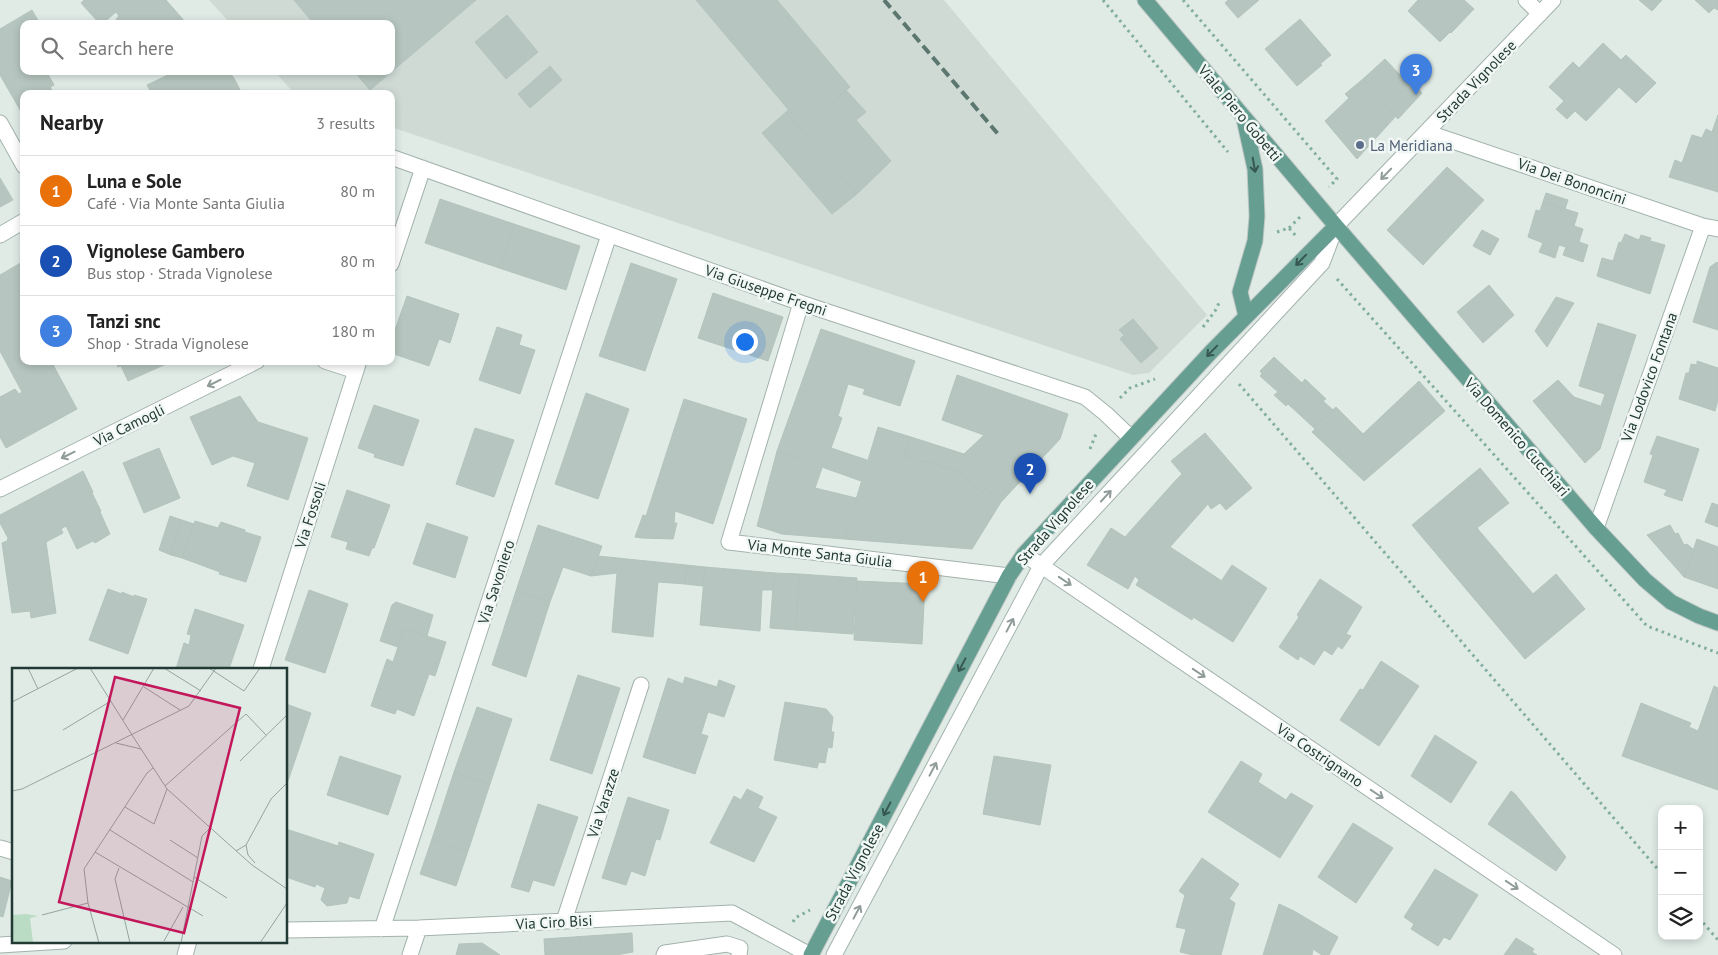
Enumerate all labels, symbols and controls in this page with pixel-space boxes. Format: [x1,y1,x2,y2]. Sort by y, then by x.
search box [20,20,395,75]
icon: search [38,34,66,62]
text: Search here [78,36,174,60]
street label: Strada Vignolese [1432,36,1520,126]
pin: 3 [1400,54,1432,95]
street label: Viale Piero Gobetti [1193,60,1286,165]
text: Nearby [40,109,103,136]
text: 3 results [316,113,375,133]
place label: La Meridiana [1370,136,1453,155]
marker: La Meridiana [1354,139,1366,151]
street label: Via Dei Bononcini [1514,153,1629,208]
one-way arrow [1249,157,1259,173]
one-way arrow [1380,168,1392,180]
text: Luna e Sole [87,169,182,193]
text: 1 [51,181,61,201]
text: 80 m [340,181,375,201]
text: Café · Via Monte Santa Giulia [87,193,285,213]
text: Vignolese Gambero [87,239,245,263]
text: 2 [51,251,61,271]
text: 80 m [340,251,375,271]
one-way arrow [1295,254,1307,266]
street label: Via Giuseppe Fregni [702,260,829,320]
text: Bus stop · Strada Vignolese [87,263,273,283]
text: Tanzi snc [87,309,161,333]
street label: Via Lodovico Fontana [1616,310,1681,445]
text: 3 [51,321,61,341]
text: 180 m [332,321,375,341]
your location [732,329,758,355]
text: Shop · Strada Vignolese [87,333,249,353]
one-way arrow [1206,345,1218,357]
street label: Via Domenico Cucchiari [1460,373,1574,500]
one-way arrow [207,379,222,388]
street label: Via Camogli [90,400,168,451]
one-way arrow [61,451,76,460]
pin: 2 [1014,453,1046,494]
street label: Strada Vignolese [1013,475,1097,569]
street label: Via Fossoli [290,479,330,552]
one-way arrow [1100,490,1112,502]
street label: Via Monte Santa Giulia [745,535,894,571]
street label: Via Savoniero [473,537,519,627]
pin: 1 [907,561,939,602]
one-way arrow [1058,576,1072,587]
one-way arrow [1005,619,1015,633]
one-way arrow [957,658,967,673]
inset map [12,668,288,942]
one-way arrow [1192,668,1206,678]
street label: Via Costrignano [1272,718,1367,791]
one-way arrow [928,761,938,776]
street label: Via Varazze [583,766,623,841]
one-way arrow [1370,789,1384,799]
one-way arrow [882,802,892,817]
map controls [1658,805,1703,940]
button: + [1658,805,1703,850]
street label: Strada Vignolese [820,820,888,924]
button: − [1658,850,1703,895]
one-way arrow [1504,880,1518,890]
button: layers [1658,895,1703,940]
one-way arrow [853,905,862,920]
street label: Via Ciro Bisi [514,911,593,934]

